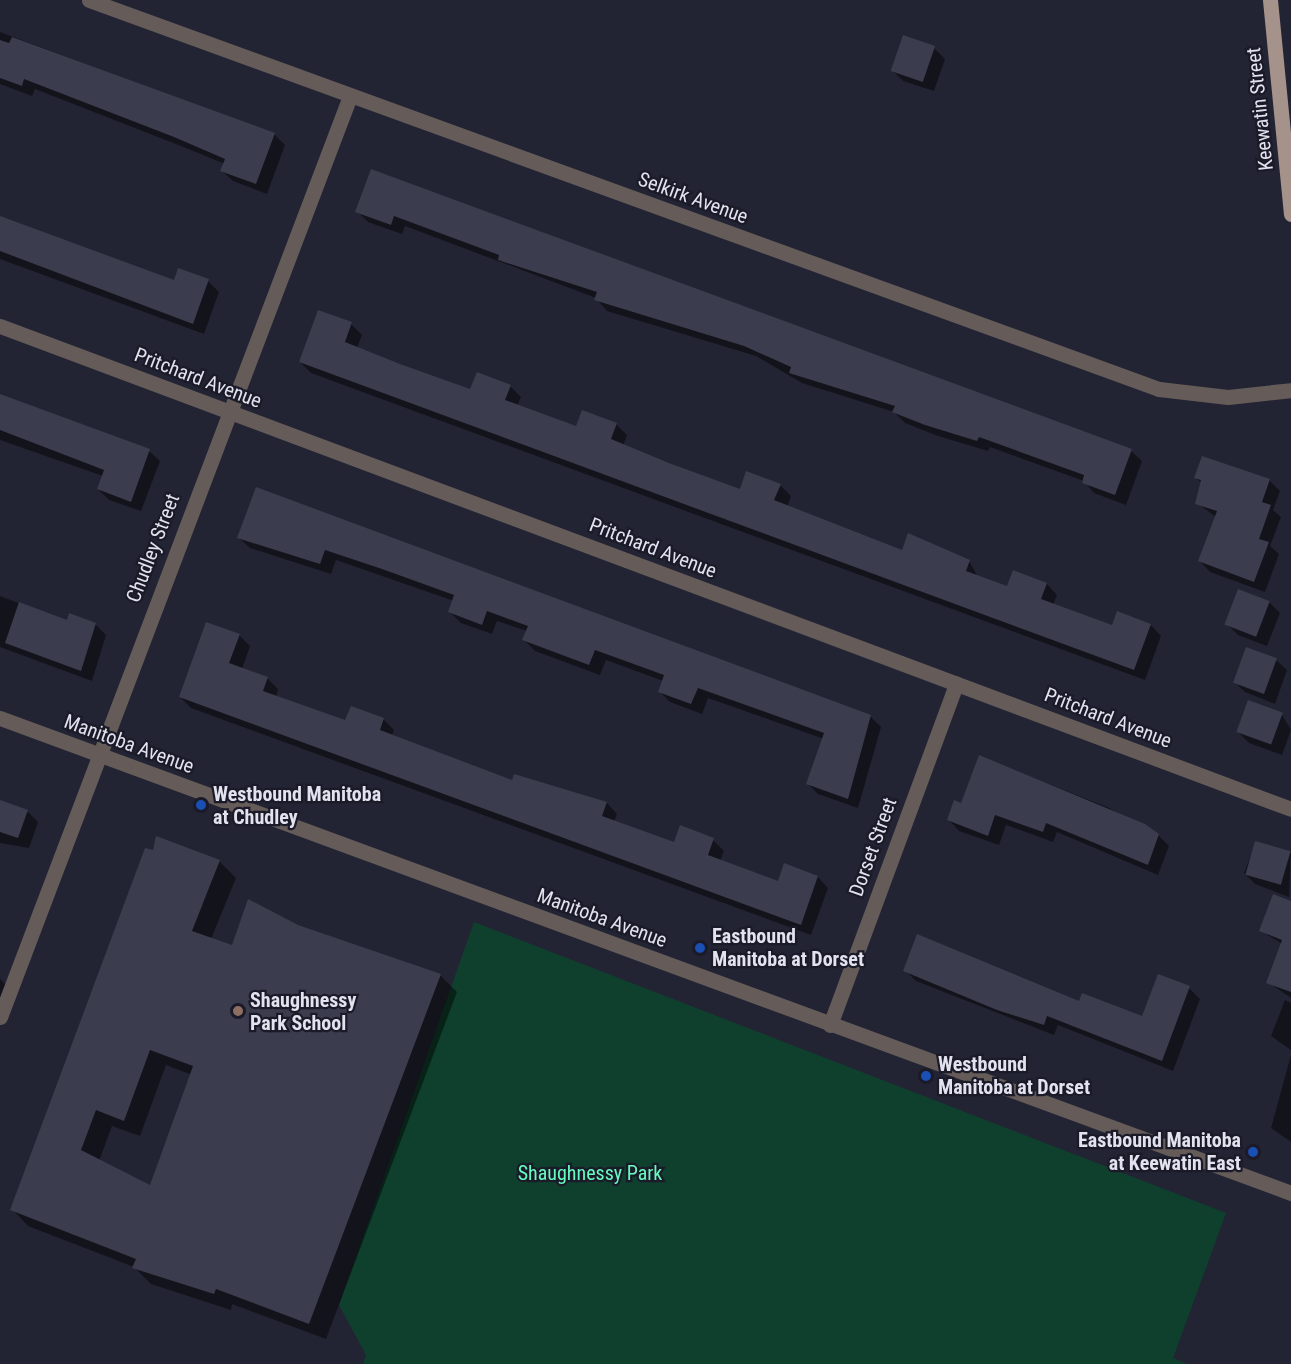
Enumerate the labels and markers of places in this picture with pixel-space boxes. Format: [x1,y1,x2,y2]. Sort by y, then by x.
place label: Westbound Manitoba at Chudley [213,782,381,829]
marker: Westbound Manitoba at Chudley [194,798,208,812]
place label: Eastbound Manitoba at Dorset [712,924,864,971]
marker: Eastbound Manitoba at Dorset [693,941,707,955]
place label: Shaughnessy Park School [250,988,356,1035]
marker: Shaughnessy Park School [231,1004,245,1018]
place label: Westbound Manitoba at Dorset [938,1052,1090,1099]
marker: Westbound Manitoba at Dorset [919,1069,933,1083]
place label: Eastbound Manitoba at Keewatin East [1078,1128,1241,1175]
marker: Eastbound Manitoba at Keewatin East [1246,1145,1260,1159]

